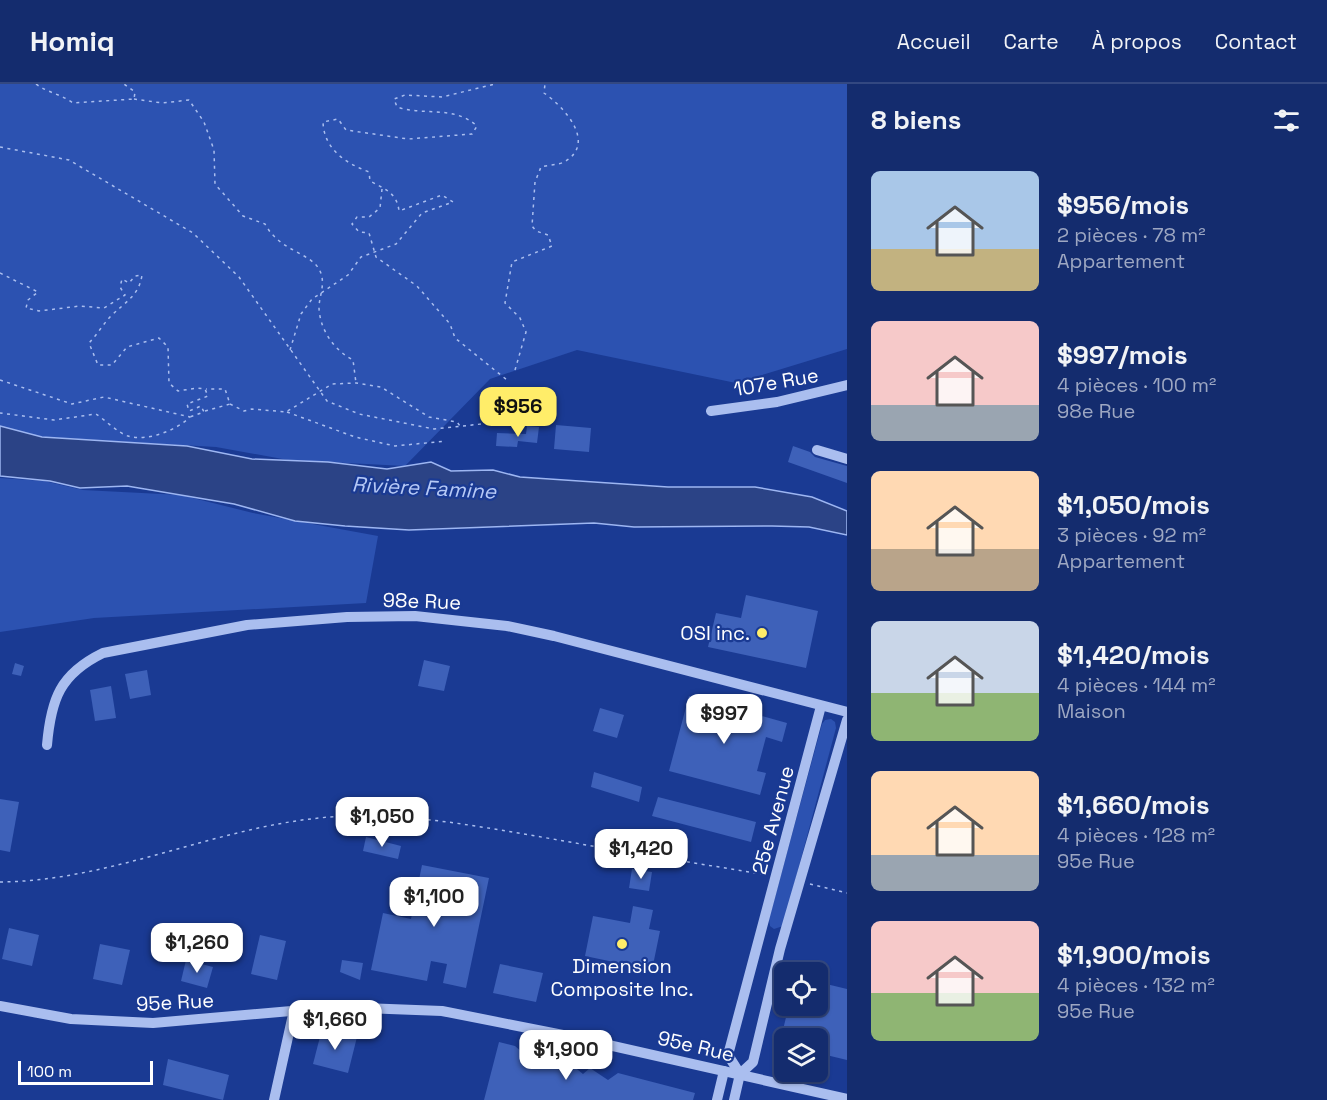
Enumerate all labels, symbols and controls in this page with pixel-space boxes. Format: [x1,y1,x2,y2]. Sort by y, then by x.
text: Homiq [30,23,115,59]
text: Accueil [897,28,971,55]
text: Carte [1004,28,1059,55]
text: À propos [1092,28,1182,55]
text: Contact [1215,28,1297,55]
text: 8 biens [871,103,961,137]
icon: filters [1270,104,1303,137]
text: $956/mois [1057,188,1189,222]
icon: home [919,195,991,267]
text: 2 pièces · 78 m² [1057,222,1206,248]
text: Appartement [1057,248,1185,274]
text: $997/mois [1057,338,1188,372]
icon: home [919,345,991,417]
street label: 107e Rue [731,362,821,402]
text: 4 pièces · 100 m² [1057,372,1216,398]
pin: $956 [482,387,554,438]
text: $956 [494,393,542,419]
text: 98e Rue [1057,398,1135,424]
water label: Rivière Famine [351,470,498,505]
text: $1,050/mois [1057,488,1210,522]
icon: home [919,495,991,567]
text: 3 pièces · 92 m² [1057,522,1206,548]
text: Appartement [1057,548,1185,574]
street label: 98e Rue [382,587,462,615]
place label: OSI inc. [680,620,750,646]
marker: OSI inc. [755,626,769,640]
text: $1,420/mois [1057,638,1210,672]
icon: home [919,645,991,717]
text: 4 pièces · 144 m² [1057,672,1216,698]
pin: $997 [688,694,760,745]
text: Maison [1057,698,1126,724]
text: $997 [700,700,748,726]
street label: 25e Avenue [746,763,800,877]
text: $1,660/mois [1057,788,1210,822]
icon: home [919,795,991,867]
pin: $1,050 [333,797,431,848]
text: $1,050 [350,803,414,829]
text: 4 pièces · 128 m² [1057,822,1215,848]
pin: $1,420 [592,829,690,880]
text: $1,420 [609,835,673,861]
text: 95e Rue [1057,848,1135,874]
pin: $1,100 [385,877,483,928]
text: $1,100 [404,883,464,909]
pin: $1,260 [148,923,246,974]
text: $1,260 [165,929,229,955]
marker: Dimension Composite Inc. [615,937,629,951]
text: $1,900/mois [1057,938,1211,972]
icon: home [919,945,991,1017]
place label: Dimension Composite Inc. [551,953,693,1002]
map controls [774,962,828,1082]
button: locate [774,962,828,1016]
text: 4 pièces · 132 m² [1057,972,1215,998]
street label: 95e Rue [135,987,215,1017]
text: 95e Rue [1057,998,1135,1024]
pin: $1,660 [286,1000,384,1051]
text: $1,660 [303,1006,367,1032]
street label: 95e Rue [655,1025,737,1067]
button: layers [774,1028,828,1082]
pin: $1,900 [517,1030,615,1081]
text: $1,900 [533,1036,599,1062]
scale bar [18,1058,153,1086]
text: 100 m [27,1061,72,1082]

